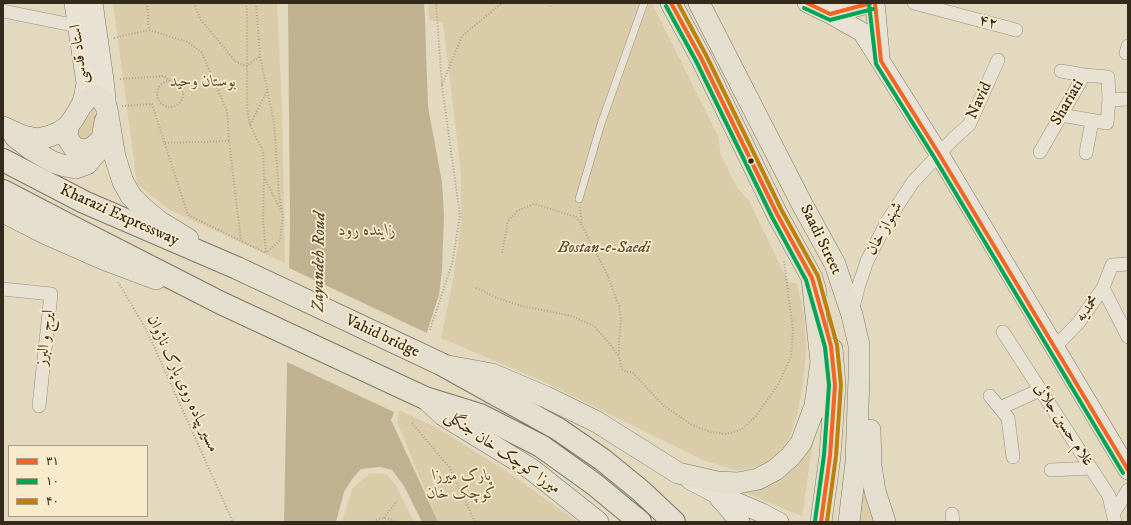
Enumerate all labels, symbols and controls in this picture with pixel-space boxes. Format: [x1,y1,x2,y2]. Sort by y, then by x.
street label: ۴۲ [976,11,1000,35]
street label: استاد قدسی [67,23,93,85]
park label: بوستان وحید [170,73,236,93]
street label: Shariati [1047,77,1089,129]
street label: Navid [963,79,997,123]
unlabelled marker [746,156,756,166]
street label: Kharazi Expressway [56,181,182,251]
street label: شهنواز خان [863,199,907,259]
street label: Saadi Street [795,202,845,278]
water label: Zayandeh Roud [309,212,331,312]
water label: زاینده رود [338,221,396,241]
park label: Bostan-e-Saedi [558,239,650,259]
street label: محمدیه [1072,292,1104,326]
street label: ایرج و البرز [34,309,58,367]
street label: Vahid bridge [342,311,422,363]
street label: مسیر پیاده روی پارک ناژوان [142,312,222,456]
street label: غلام حسین جلائی [1029,380,1097,470]
street label: میرزا کوچک خان جنگلی [440,407,564,499]
legend [8,445,148,517]
text: ۳۱ [46,454,59,469]
park label: پارک میرزا کوچک خان [427,467,497,505]
text: ۱۰ [46,474,59,489]
text: ۴۰ [46,494,59,509]

